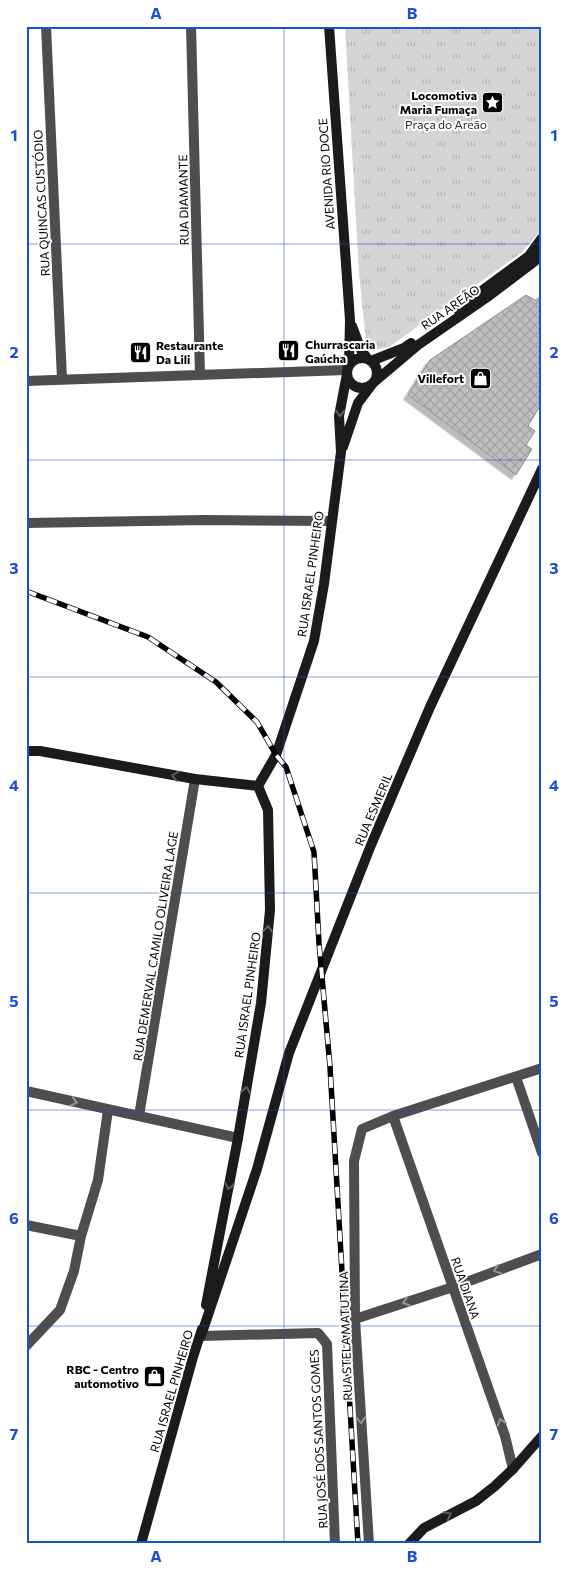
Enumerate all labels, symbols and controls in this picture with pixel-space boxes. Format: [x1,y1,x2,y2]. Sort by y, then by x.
text: A [150,3,162,22]
text: B [407,3,418,22]
place label: Locomotiva Maria Fumaça [400,88,477,116]
place icon: Locomotiva Maria Fumaça [481,90,505,114]
park label: Praça do Areão [405,117,487,131]
street label: AVENIDA RIO DOCE [315,118,337,230]
text: 1 [10,125,18,144]
text: 1 [550,125,558,144]
street label: RUA QUINCAS CUSTÓDIO [30,129,52,277]
street label: RUA DIAMANTE [175,154,191,246]
street label: RUA AREÃO [418,282,482,332]
place label: Churrascaria Gaúcha [305,337,375,365]
place label: Restaurante Da Lili [156,338,223,366]
restaurant icon: Churrascaria Gaúcha [277,339,301,363]
restaurant icon: Restaurante Da Lili [128,340,152,364]
text: 2 [9,342,19,361]
text: 2 [549,342,559,361]
shop icon: Villefort [468,366,492,390]
place label: Villefort [417,371,464,385]
one-way arrow [334,409,345,417]
street label: RUA ISRAEL PINHEIRO [294,510,326,638]
text: 3 [9,558,19,577]
text: 3 [549,558,559,577]
street label: RUA ESMERIL [351,770,395,848]
one-way arrow [171,771,180,781]
text: 4 [9,775,19,794]
text: 4 [549,775,559,794]
street label: RUA DEMERVAL CAMILO OLIVEIRA LAGE [130,830,180,1062]
one-way arrow [262,925,273,933]
street label: RUA ISRAEL PINHEIRO [231,931,263,1059]
text: 5 [9,991,19,1010]
text: 5 [549,991,559,1010]
one-way arrow [241,1086,251,1095]
one-way arrow [69,1096,78,1107]
one-way arrow [224,1182,235,1191]
text: 6 [9,1208,19,1227]
text: 6 [549,1208,559,1227]
street label: RUA DIANA [449,1255,483,1321]
one-way arrow [493,1264,502,1275]
street label: RUA STELA MATUTINA [336,1271,354,1401]
one-way arrow [402,1297,411,1307]
street label: RUA ISRAEL PINHEIRO [147,1328,195,1454]
street label: RUA JOSÉ DOS SANTOS GOMES [306,1349,331,1529]
place label: RBC - Centro automotivo [66,1362,139,1390]
shop icon: RBC - Centro automotivo [143,1364,167,1388]
one-way arrow [356,1416,367,1424]
one-way arrow [496,1418,506,1427]
text: 7 [10,1424,19,1443]
text: 7 [550,1424,559,1443]
one-way arrow [443,1511,452,1521]
text: A [150,1546,162,1565]
text: B [407,1546,418,1565]

